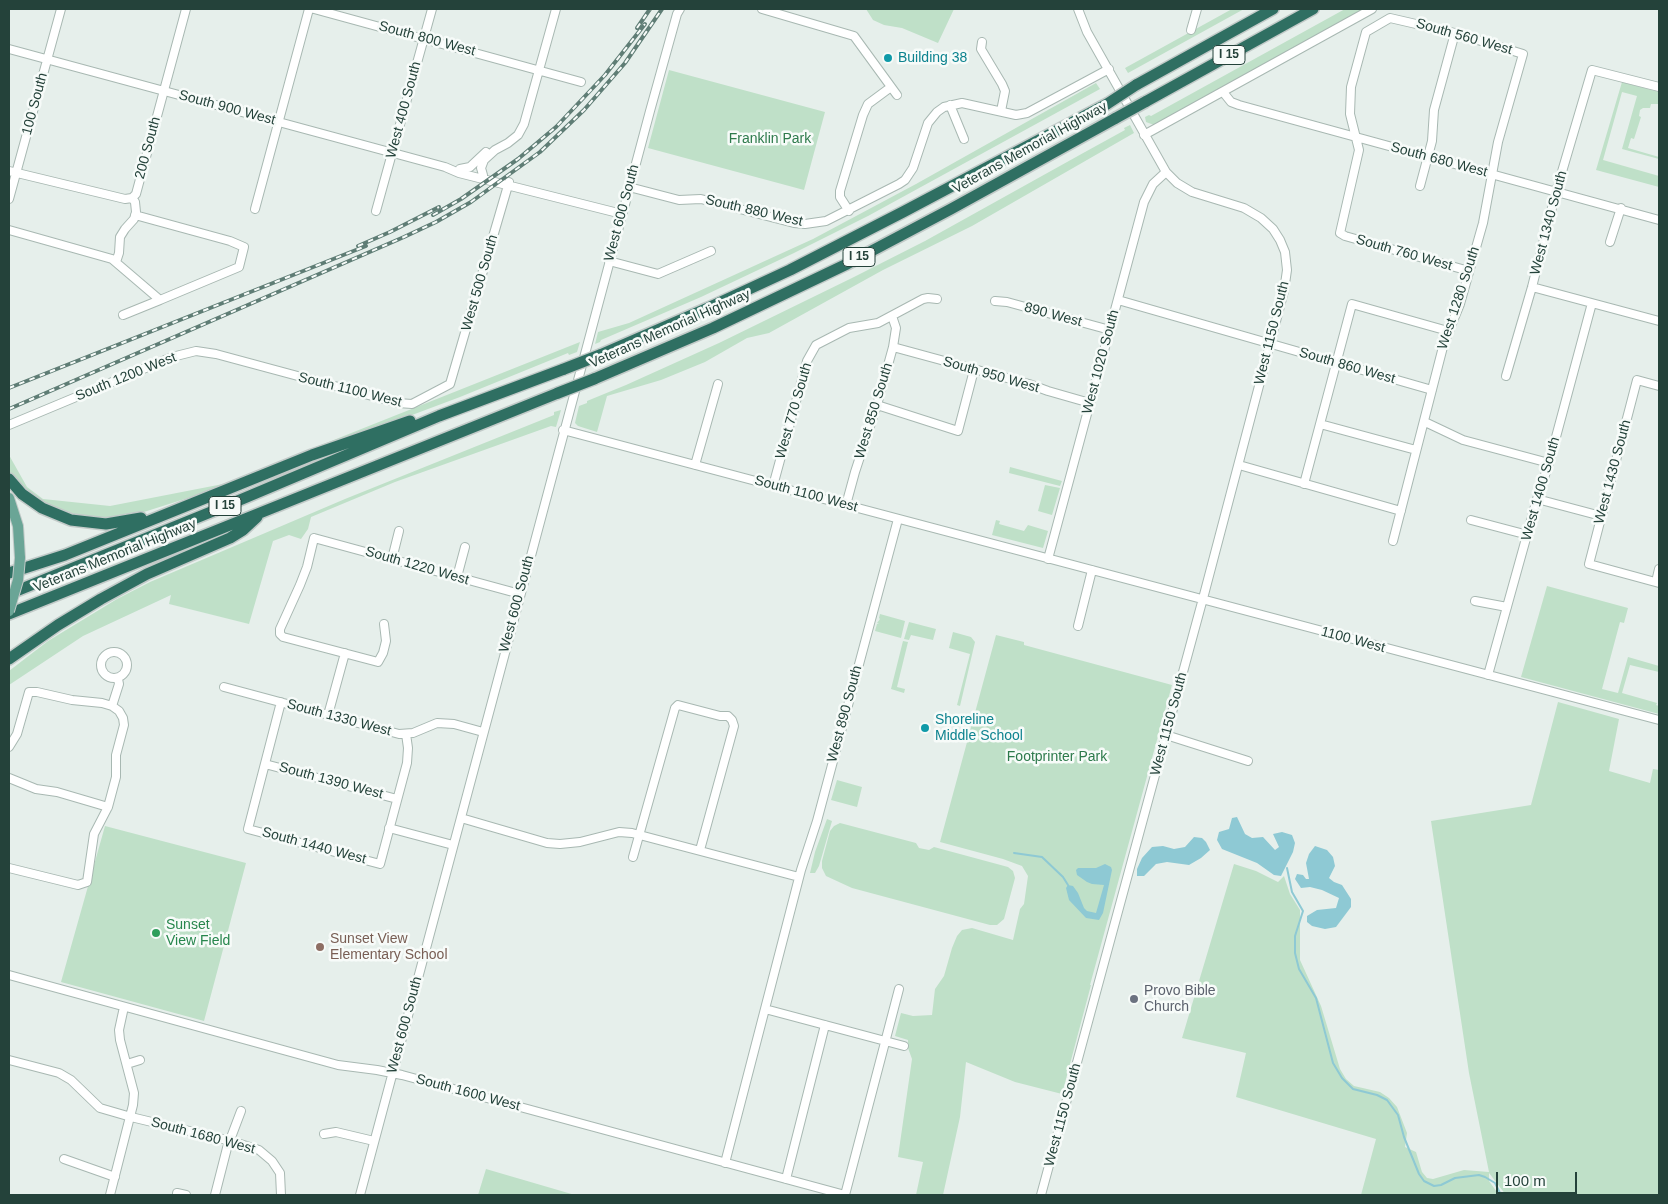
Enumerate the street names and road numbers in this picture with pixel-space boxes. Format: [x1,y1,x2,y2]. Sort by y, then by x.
street label: South 560 West [1414,15,1514,59]
street label: South 800 West [377,18,477,60]
road number: I 15 [1213,46,1245,64]
street label: West 400 South [383,60,425,160]
street label: 100 South [19,71,51,137]
street label: South 900 West [177,87,277,129]
street label: Veterans Memorial Highway [950,98,1110,198]
street label: 200 South [132,115,164,181]
street label: South 680 West [1389,139,1489,181]
street label: West 600 South [601,163,643,263]
street label: West 1340 South [1527,169,1571,277]
street label: South 880 West [704,192,804,230]
street label: South 760 West [1354,231,1454,275]
street label: West 500 South [458,233,502,333]
street label: West 1280 South [1434,244,1484,352]
road number: I 15 [843,248,875,266]
street label: West 1150 South [1251,279,1293,387]
street label: Veterans Memorial Highway [587,286,753,372]
street label: 890 West [1022,299,1084,331]
street label: West 1020 South [1079,308,1123,416]
street label: South 860 West [1297,344,1397,388]
street label: South 1200 West [73,349,179,405]
street label: South 950 West [941,353,1041,397]
street label: West 770 South [772,361,816,461]
street label: West 850 South [851,361,897,461]
street label: South 1100 West [296,369,404,411]
street label: West 1430 South [1591,418,1635,526]
street label: West 1400 South [1518,435,1564,543]
street label: South 1100 West [753,472,859,516]
road number: I 15 [209,496,241,516]
street label: Veterans Memorial Highway [31,516,199,596]
street label: South 1220 West [363,543,471,589]
street label: West 600 South [496,554,538,654]
street label: 1100 West [1319,623,1387,657]
street label: West 890 South [824,664,866,764]
street label: West 1150 South [1147,671,1191,777]
street label: South 1330 West [285,696,393,740]
street label: South 1390 West [277,759,385,803]
street label: South 1440 West [260,824,368,868]
street label: West 600 South [384,975,426,1075]
street label: West 1150 South [1041,1062,1085,1168]
street label: South 1600 West [414,1071,522,1115]
street label: South 1680 West [149,1114,257,1158]

